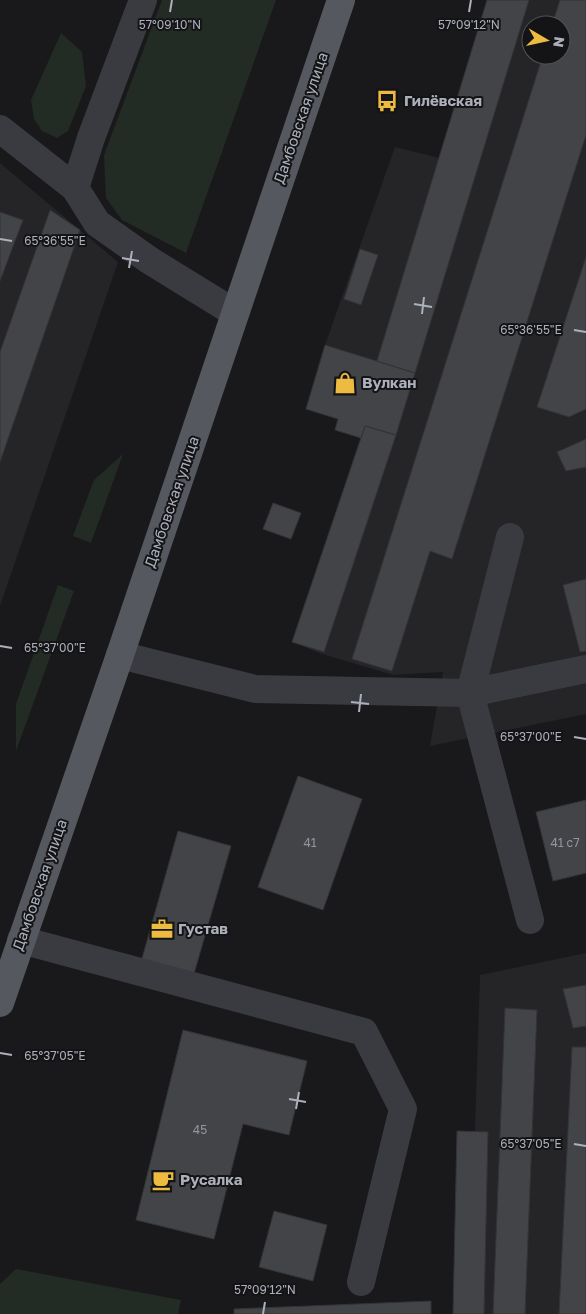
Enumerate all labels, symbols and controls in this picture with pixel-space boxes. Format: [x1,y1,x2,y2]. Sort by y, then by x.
north arrow [521,15,571,65]
text: 57°09'10"N [139,17,201,32]
text: 57°09'12"N [438,17,500,32]
text: N [550,36,569,49]
street label: Дамбовская улица [269,49,331,186]
bus stop icon: Гилёвская [374,88,400,114]
place label: Гилёвская [404,91,482,109]
text: 65°36'55"E [24,233,86,248]
text: 65°36'55"E [500,322,562,337]
shop icon: Вулкан [332,370,358,396]
place label: Вулкан [362,373,416,391]
street label: Дамбовская улица [140,433,202,570]
text: 65°37'00"E [24,640,86,655]
text: 65°37'00"E [500,729,562,744]
street label: Дамбовская улица [8,816,70,953]
house number: 41 [303,835,317,850]
house number: 41 с7 [550,835,580,850]
office icon: Густав [149,916,175,942]
place label: Густав [178,919,228,937]
text: 65°37'05"E [24,1048,86,1063]
house number: 45 [193,1122,207,1137]
text: 65°37'05"E [500,1136,562,1151]
cafe icon: Русалка [150,1167,176,1193]
place label: Русалка [180,1170,243,1188]
text: 57°09'12"N [234,1282,296,1297]

